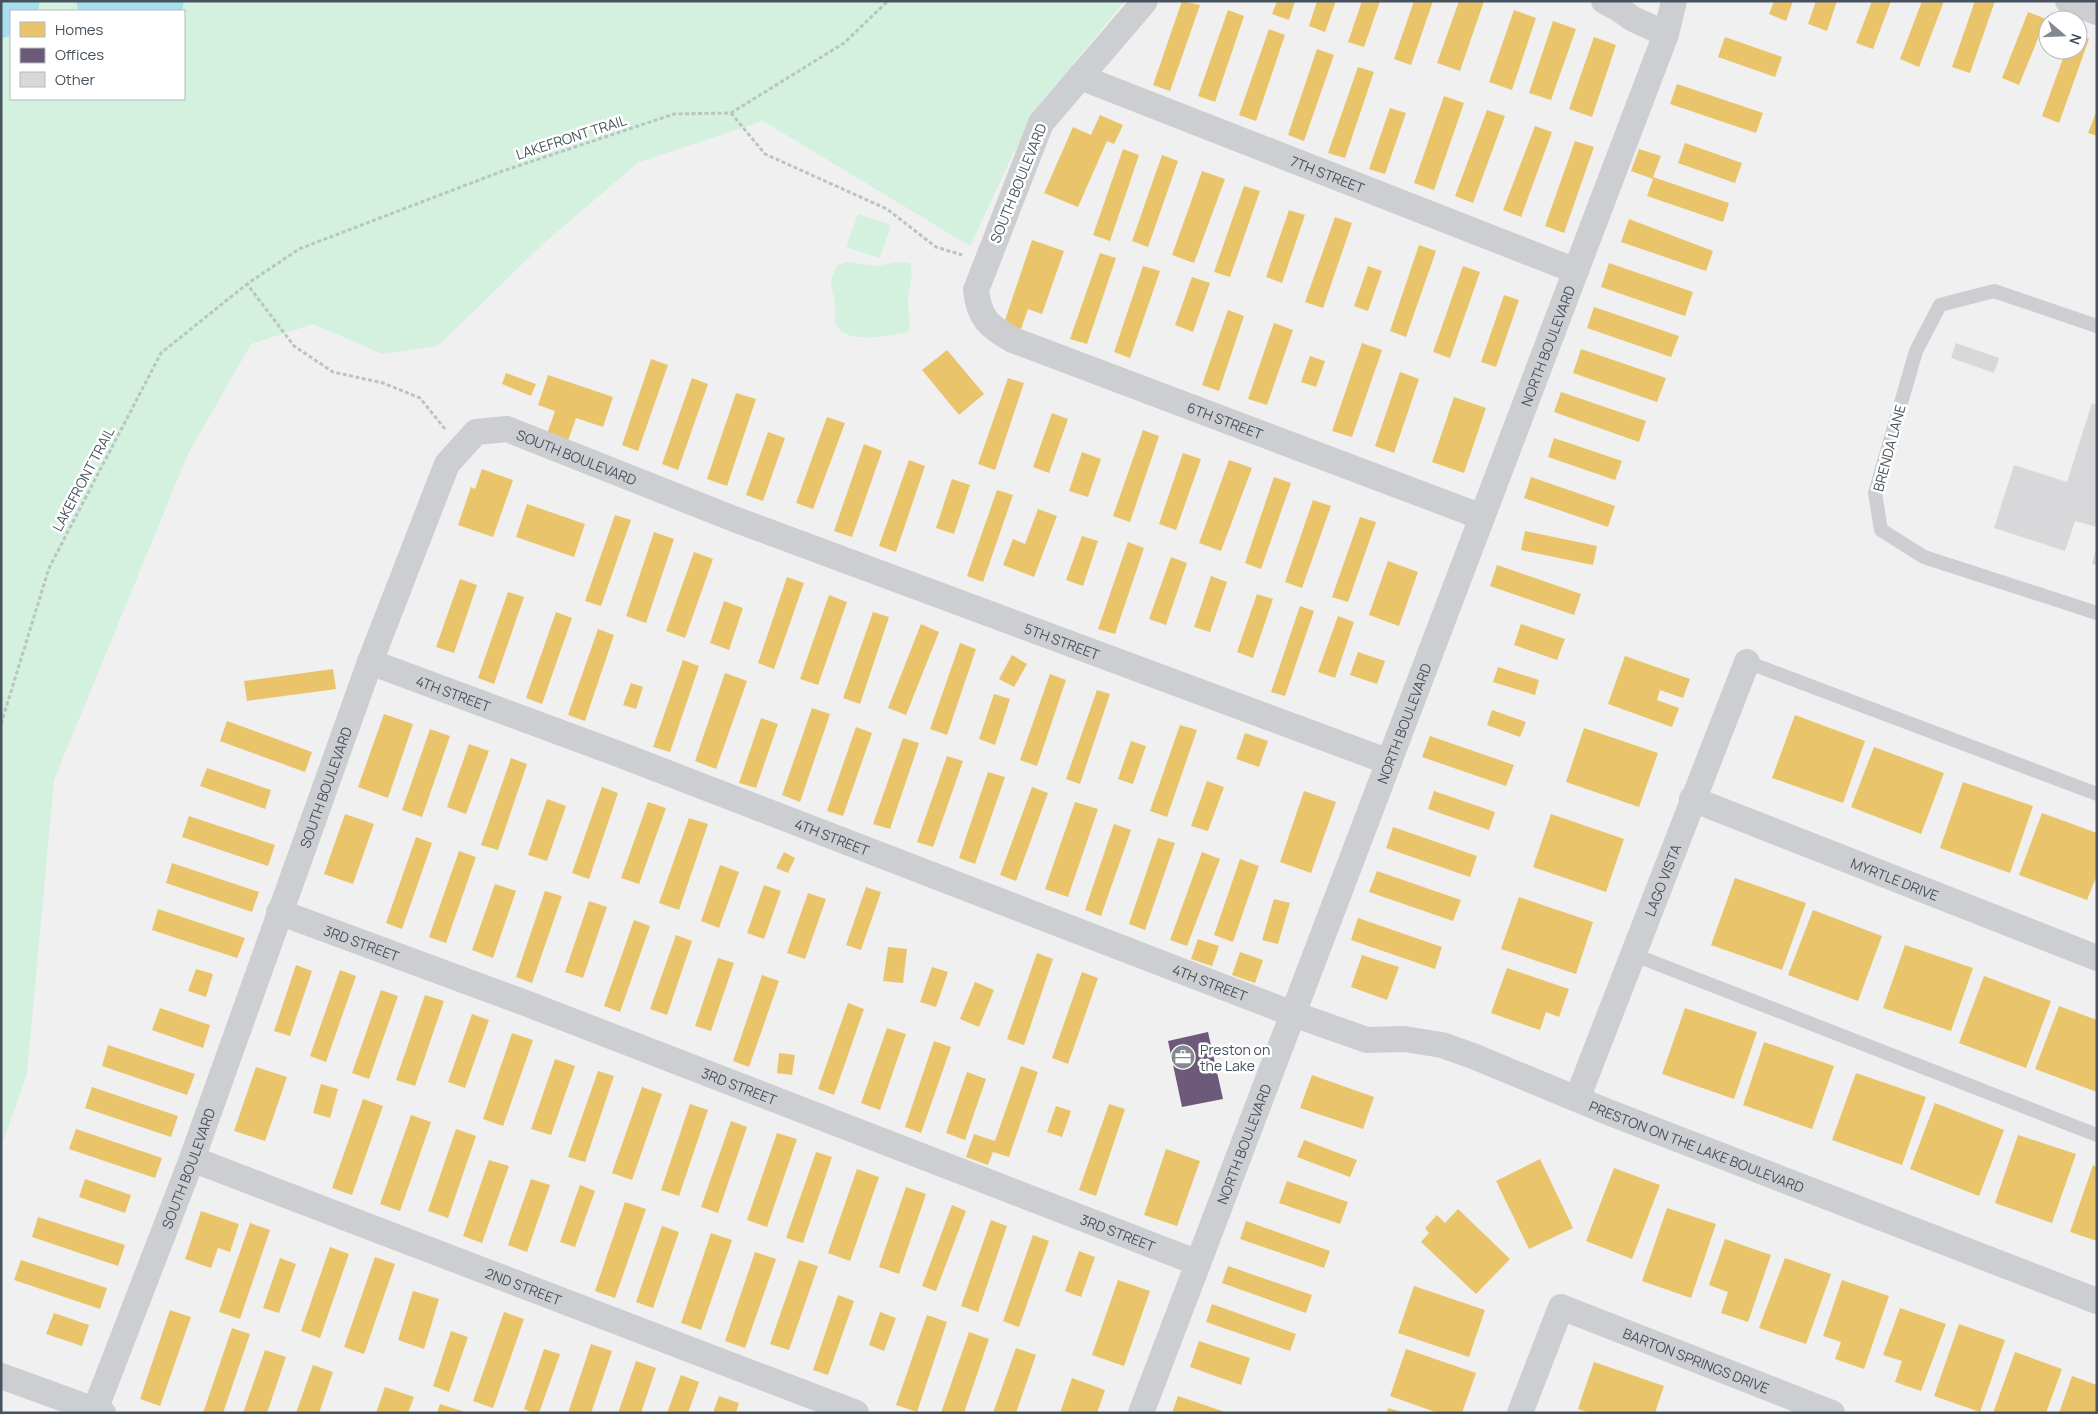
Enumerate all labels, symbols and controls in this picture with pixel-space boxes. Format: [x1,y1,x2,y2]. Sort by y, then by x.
legend [10,10,185,100]
north arrow [2038,10,2088,60]
text: Homes [55,19,104,40]
text: N [2065,32,2086,47]
text: Offices [55,44,104,65]
text: Other [55,69,96,90]
street label: LAKEFRONT TRAIL [513,110,629,164]
street label: SOUTH BOULEVARD [985,120,1051,246]
street label: 7TH STREET [1288,151,1368,197]
street label: NORTH BOULEVARD [1516,283,1579,409]
street label: 6TH STREET [1185,397,1266,443]
street label: BRENDA LANE [1868,402,1910,494]
street label: LAKEFRONT TRAIL [48,424,118,534]
street label: SOUTH BOULEVARD [514,424,640,489]
street label: 5TH STREET [1022,618,1103,664]
street label: NORTH BOULEVARD [1372,660,1435,786]
street label: 4TH STREET [413,670,494,716]
street label: SOUTH BOULEVARD [295,724,356,851]
street label: 4TH STREET [792,813,873,860]
street label: LAGO VISTA [1640,841,1685,919]
street label: MYRTLE DRIVE [1848,853,1942,904]
street label: 3RD STREET [321,920,402,965]
street label: 4TH STREET [1170,959,1251,1005]
place label: Preston on the Lake [1200,1040,1270,1075]
office icon: Preston on the Lake [1170,1044,1196,1070]
street label: 3RD STREET [699,1063,780,1109]
street label: NORTH BOULEVARD [1212,1081,1275,1207]
street label: PRESTON ON THE LAKE BOULEVARD [1586,1096,1807,1196]
street label: SOUTH BOULEVARD [156,1105,219,1231]
street label: 3RD STREET [1078,1209,1159,1255]
street label: 2ND STREET [483,1263,565,1309]
street label: BARTON SPRINGS DRIVE [1621,1323,1772,1397]

